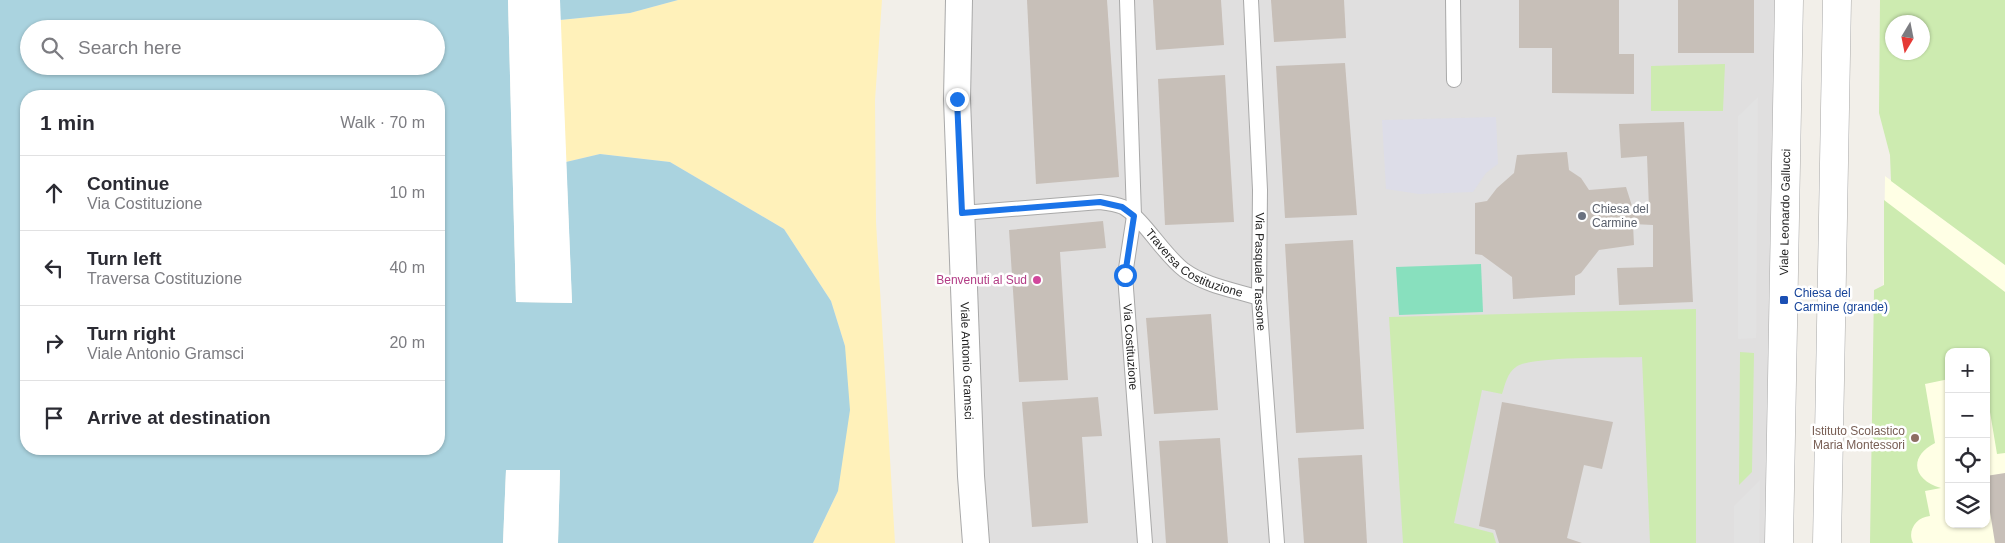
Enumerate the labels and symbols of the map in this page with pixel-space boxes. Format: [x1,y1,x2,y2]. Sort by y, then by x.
north arrow [1885,15,1930,60]
route end [946,88,969,111]
street label: Viale Leonardo Gallucci [1777,149,1793,276]
place label: Chiesa del Carmine [1592,202,1649,230]
marker: Chiesa del Carmine [1576,210,1588,222]
street label: Via Pasquale Tassone [1252,212,1268,332]
street label: Traversa Costituzione [1143,226,1245,300]
route start [1114,264,1137,287]
place label: Benvenuti al Sud [936,273,1027,287]
marker: Benvenuti al Sud [1031,274,1043,286]
place label: Chiesa del Carmine (grande) [1794,286,1888,314]
marker: Chiesa del Carmine (grande) [1778,294,1790,306]
street label: Viale Antonio Gramsci [958,302,976,420]
street label: Via Costituzione [1120,303,1141,391]
place label: Istituto Scolastico Maria Montessori [1812,424,1905,452]
marker: Istituto Scolastico Maria Montessori [1909,432,1921,444]

